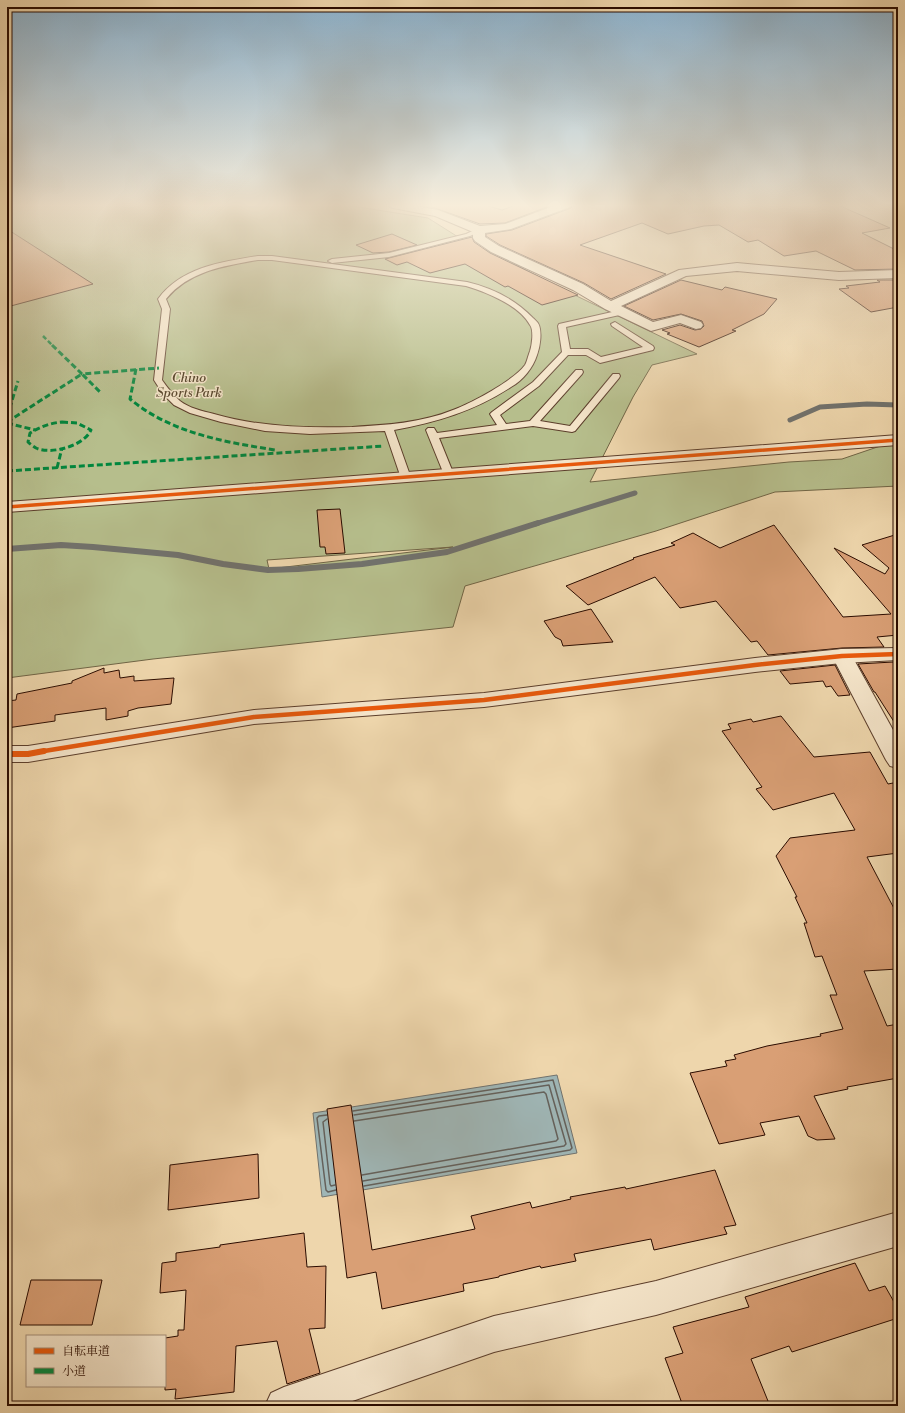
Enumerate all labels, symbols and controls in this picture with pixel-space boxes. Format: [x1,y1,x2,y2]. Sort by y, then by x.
park label: Chino Sports Park [156,370,222,401]
legend [26,1335,166,1387]
text: 自転車道 [62,1344,110,1359]
text: 小道 [62,1364,86,1379]

